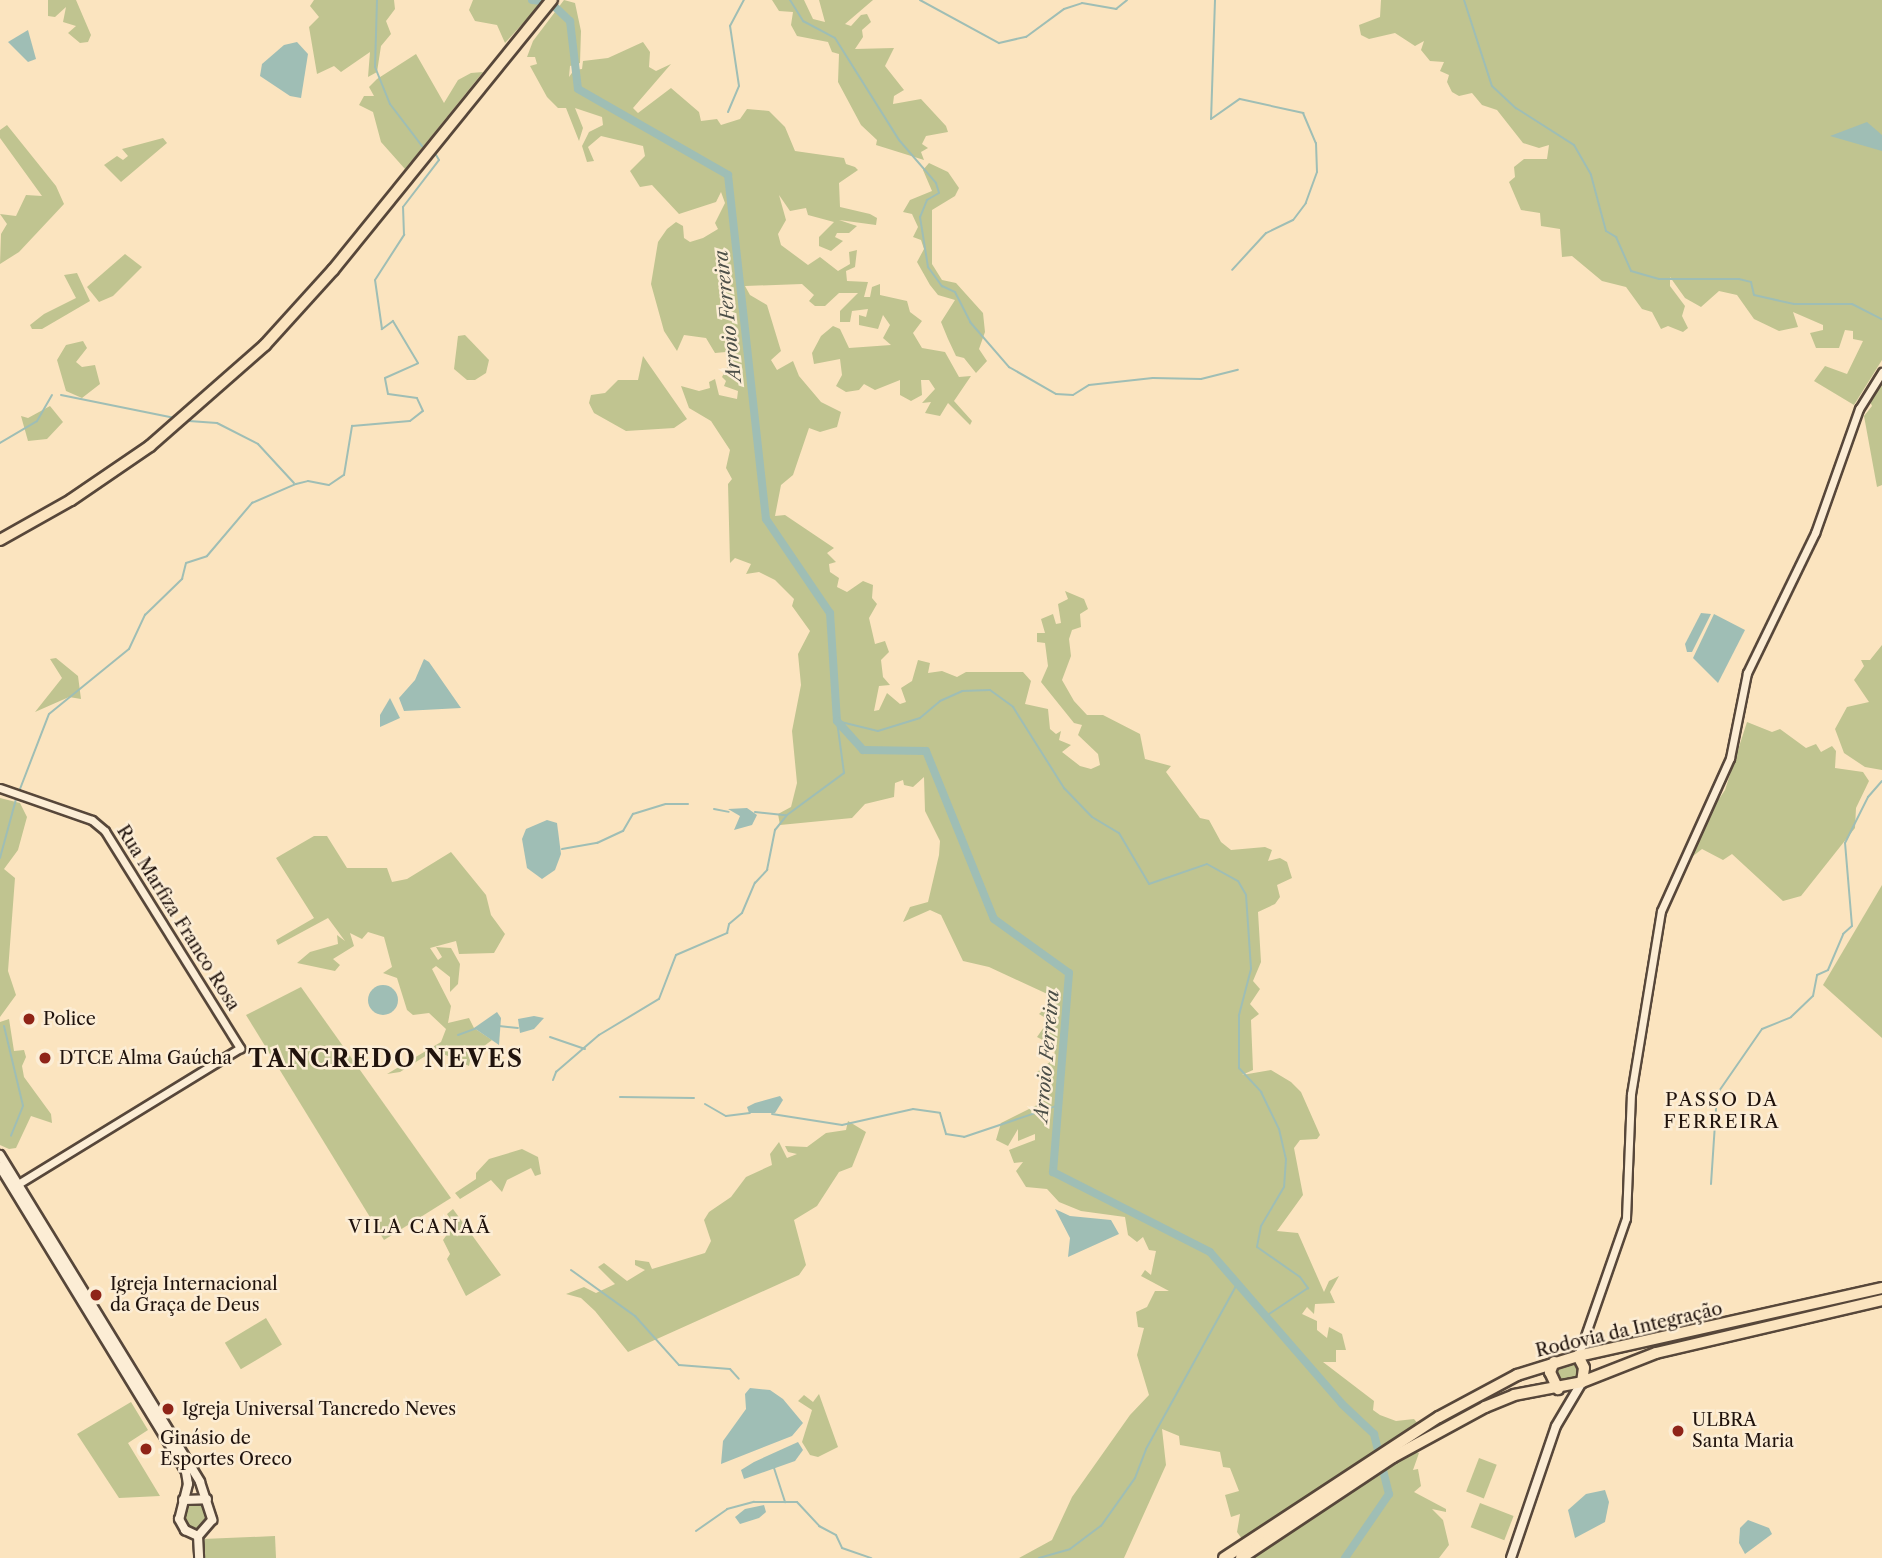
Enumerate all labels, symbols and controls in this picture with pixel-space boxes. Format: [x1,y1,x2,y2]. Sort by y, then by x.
water label: Arroio Ferreira [710,249,746,383]
street label: Rua Marfiza Franco Rosa [112,821,244,1015]
water label: Arroio Ferreira [1030,989,1064,1123]
place label: Police [43,1008,96,1030]
marker: Police [21,1011,37,1027]
district label: TANCREDO NEVES [250,1045,522,1073]
place label: DTCE Alma Gaúcha [59,1047,233,1069]
marker: DTCE Alma Gaúcha [37,1050,53,1066]
district label: PASSO DA FERREIRA [1664,1089,1780,1133]
district label: VILA CANAÃ [349,1216,491,1238]
place label: Igreja Internacional da Graça de Deus [110,1274,278,1316]
marker: Igreja Internacional da Graça de Deus [88,1287,104,1303]
street label: Rodovia da Integração [1533,1298,1725,1362]
place label: Igreja Universal Tancredo Neves [182,1398,457,1420]
marker: Igreja Universal Tancredo Neves [160,1401,176,1417]
place label: ULBRA Santa Maria [1692,1410,1794,1452]
marker: ULBRA Santa Maria [1670,1423,1686,1439]
place label: Ginásio de Esportes Oreco [160,1428,292,1470]
marker: Ginásio de Esportes Oreco [138,1441,154,1457]

